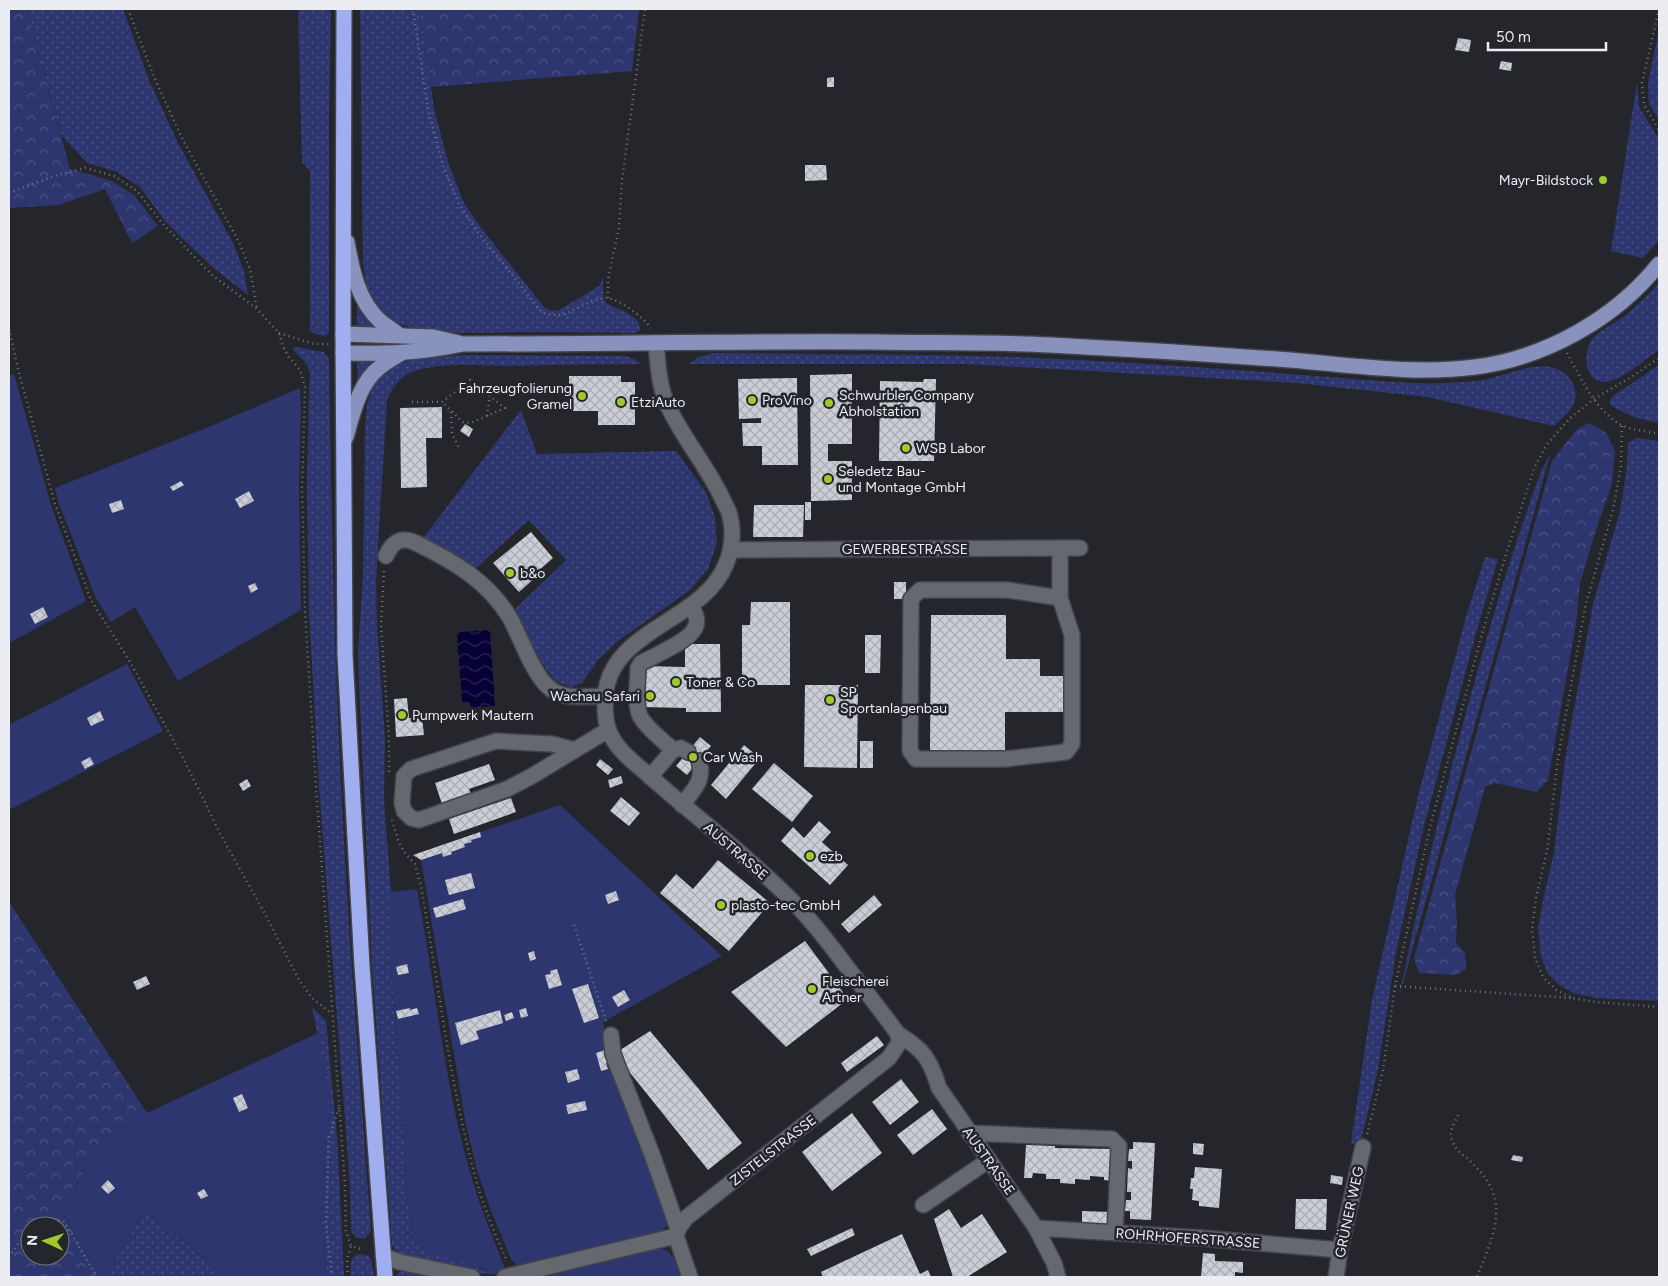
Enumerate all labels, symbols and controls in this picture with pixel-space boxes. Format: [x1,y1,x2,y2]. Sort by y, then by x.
scale bar [1488,20,1606,52]
text: 50 m [1496,28,1531,46]
place label: Mayr-Bildstock [1499,172,1593,189]
marker: Mayr-Bildstock [1597,174,1609,186]
place label: Fahrzeugfolierung Gramel [458,380,572,413]
place label: Schwurbler Company Abholstation [839,387,975,420]
marker: Fahrzeugfolierung Gramel [576,390,588,402]
place label: ProVino [762,392,812,409]
place label: EtziAuto [631,394,685,411]
marker: ProVino [746,394,758,406]
marker: EtziAuto [615,396,627,408]
marker: Schwurbler Company Abholstation [823,397,835,409]
place label: WSB Labor [916,440,986,457]
marker: WSB Labor [900,442,912,454]
place label: Seledetz Bau- und Montage GmbH [838,463,966,496]
marker: Seledetz Bau- und Montage GmbH [822,473,834,485]
street label: GEWERBESTRASSE [842,541,968,558]
place label: b&o [520,565,545,582]
marker: b&o [504,567,516,579]
place label: Toner & Co [686,674,755,691]
marker: Toner & Co [670,676,682,688]
place label: SP Sportanlagenbau [840,684,947,717]
place label: Wachau Safari [550,688,640,705]
marker: Wachau Safari [644,690,656,702]
marker: SP Sportanlagenbau [824,694,836,706]
place label: Pumpwerk Mautern [412,707,534,724]
marker: Pumpwerk Mautern [396,709,408,721]
place label: Car Wash [703,749,763,766]
marker: Car Wash [687,751,699,763]
street label: AUSTRASSE [700,819,771,884]
place label: ezb [820,848,843,865]
marker: ezb [804,850,816,862]
place label: plasto-tec GmbH [731,897,840,914]
marker: plasto-tec GmbH [715,899,727,911]
place label: Fleischerei Artner [822,973,889,1006]
marker: Fleischerei Artner [806,983,818,995]
street label: ZISTELSTRASSE [727,1111,820,1189]
street label: AUSTRASSE [959,1124,1018,1199]
street label: GRÜNER WEG [1332,1164,1368,1259]
north arrow [20,1216,70,1266]
street label: ROHRHOFERSTRASSE [1115,1225,1261,1252]
text: N [24,1234,41,1246]

